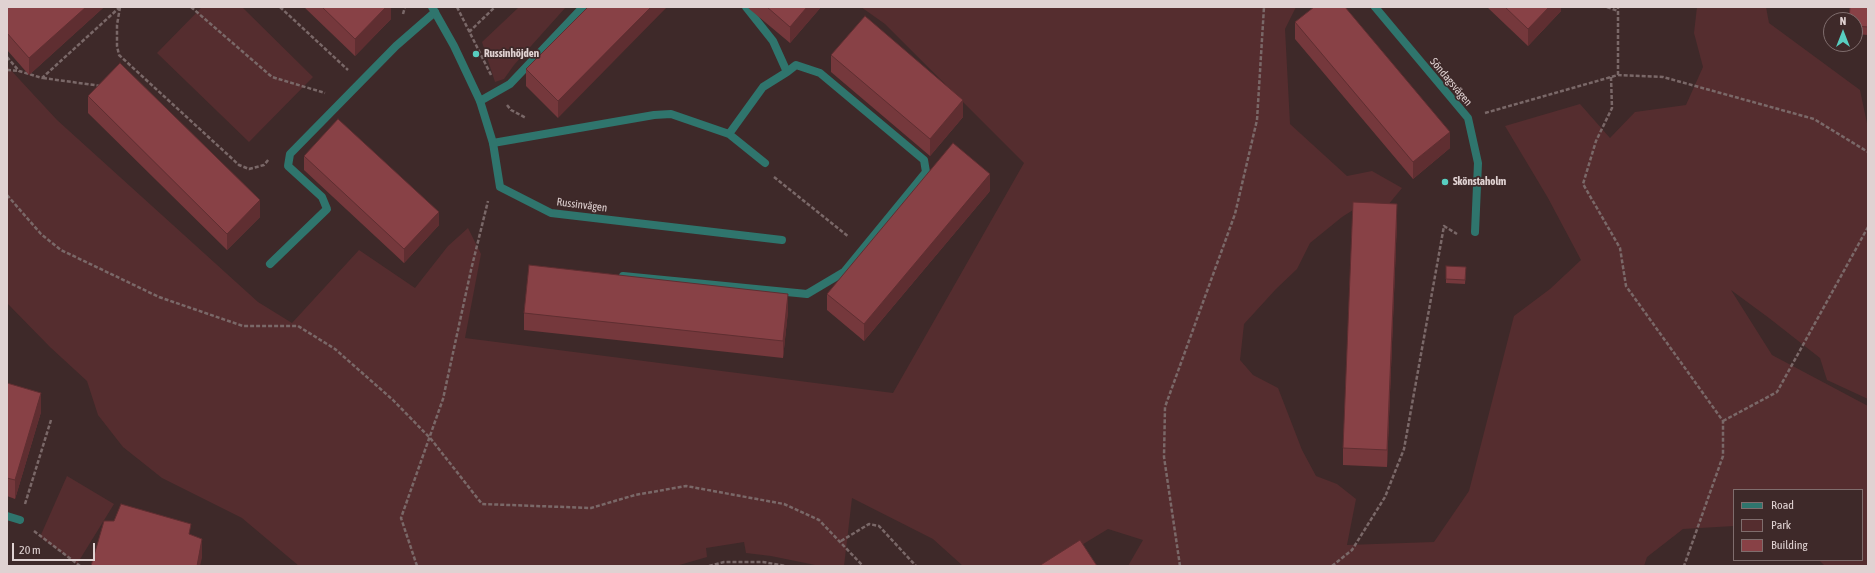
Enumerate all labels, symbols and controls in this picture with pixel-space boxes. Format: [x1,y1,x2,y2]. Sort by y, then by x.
north arrow [1823,12,1863,52]
text: N [1840,15,1846,27]
place label: Russinhöjden [484,47,539,61]
marker: Russinhöjden [471,49,481,59]
street label: Söndagsvägen [1427,55,1475,109]
place label: Skönstaholm [1453,175,1506,189]
marker: Skönstaholm [1440,177,1450,187]
street label: Russinvägen [556,195,608,215]
legend [1733,489,1863,561]
text: Road [1771,498,1794,512]
text: Park [1771,518,1791,532]
scale bar [14,535,97,561]
text: Building [1771,538,1808,552]
text: 20 m [19,543,41,557]

